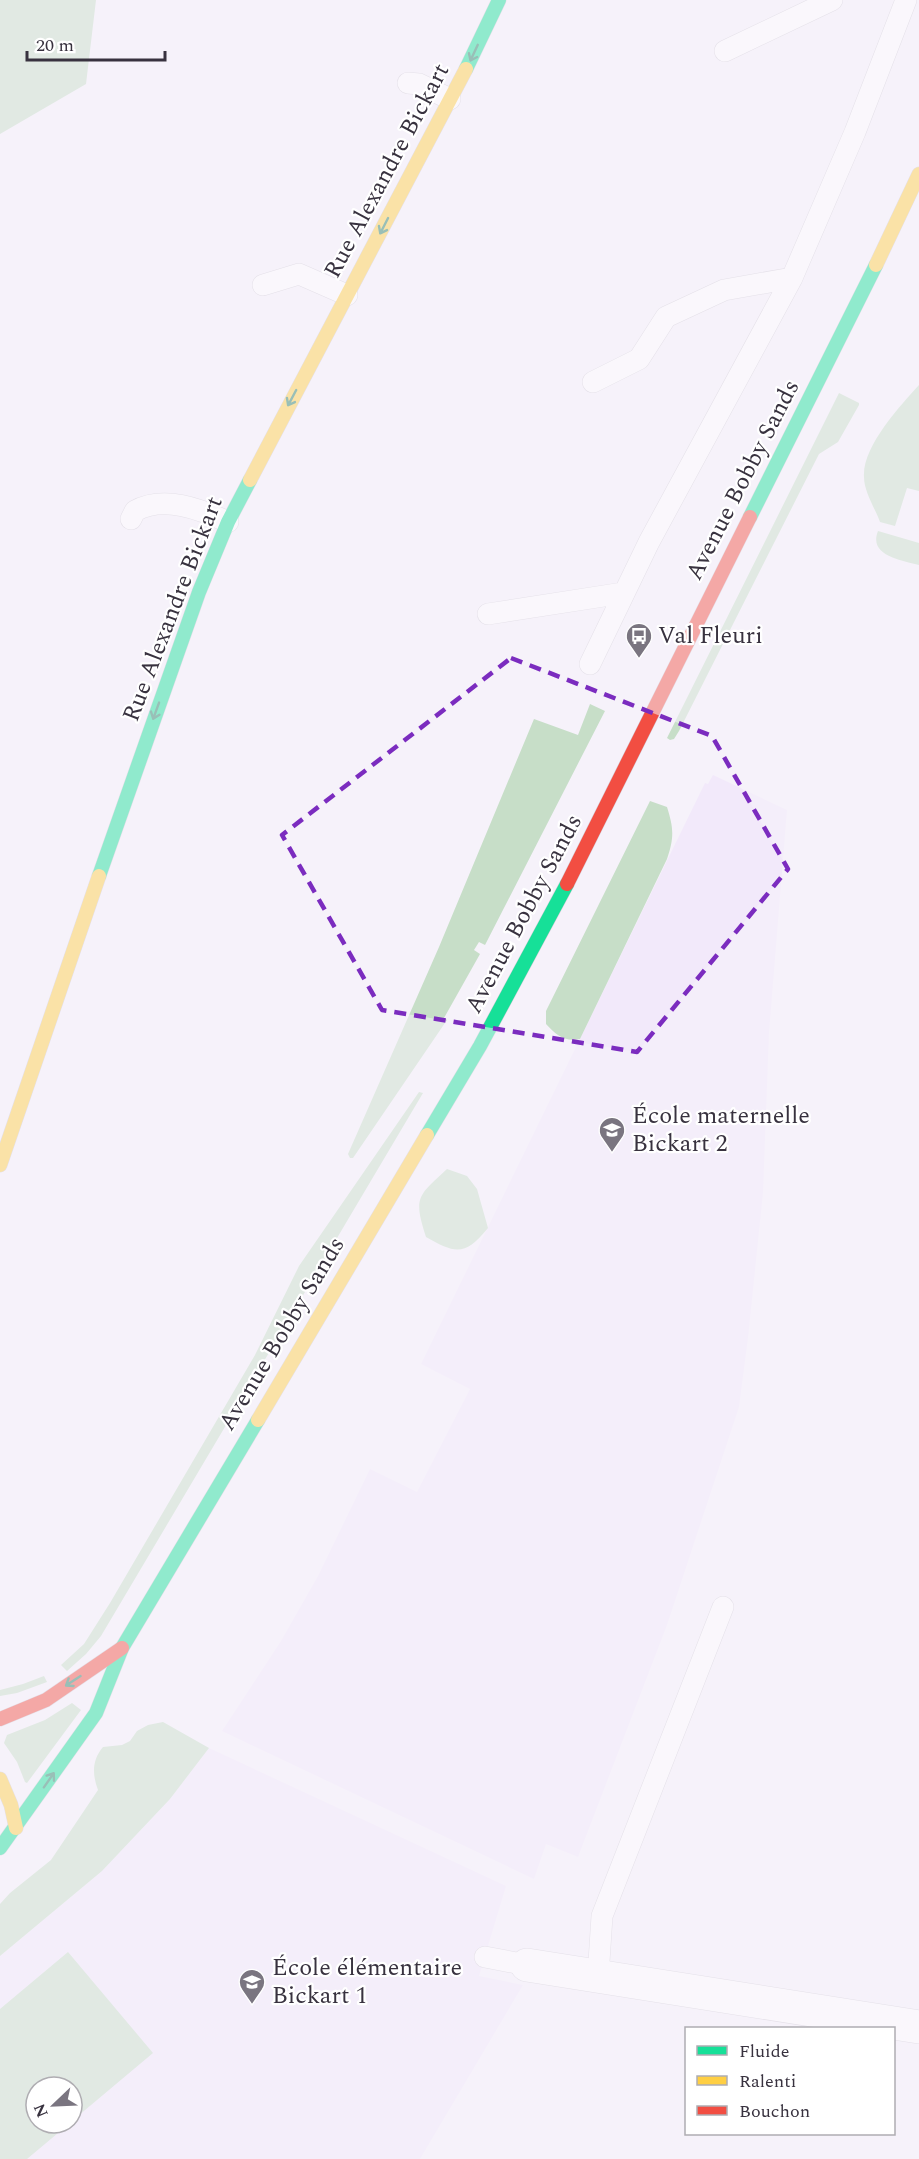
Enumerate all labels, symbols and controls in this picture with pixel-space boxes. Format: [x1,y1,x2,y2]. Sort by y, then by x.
scale bar [27,24,165,62]
text: 20 m [36,32,74,59]
one-way arrow [467,43,479,61]
street label: Rue Alexandre Bickart [315,57,459,285]
one-way arrow [378,217,390,235]
street label: Avenue Bobby Sands [677,373,809,587]
one-way arrow [286,389,298,406]
street label: Rue Alexandre Bickart [113,491,233,727]
place label: Val Fleuri [658,618,763,654]
bus stop icon: Val Fleuri [624,621,654,659]
one-way arrow [149,701,160,720]
street label: Avenue Bobby Sands [456,808,592,1020]
place label: École maternelle Bickart 2 [632,1098,810,1162]
school or university icon: École maternelle Bickart 2 [597,1115,627,1153]
street label: Avenue Bobby Sands [210,1230,354,1438]
one-way arrow [65,1674,82,1687]
one-way arrow [43,1773,55,1789]
place label: École élémentaire Bickart 1 [272,1950,462,2014]
school or university icon: École élémentaire Bickart 1 [237,1967,267,2005]
legend [685,2027,895,2135]
text: Fluide [739,2038,790,2065]
text: Ralenti [739,2068,796,2095]
north arrow [24,2075,84,2135]
text: Bouchon [739,2098,810,2125]
text: N [28,2100,55,2121]

